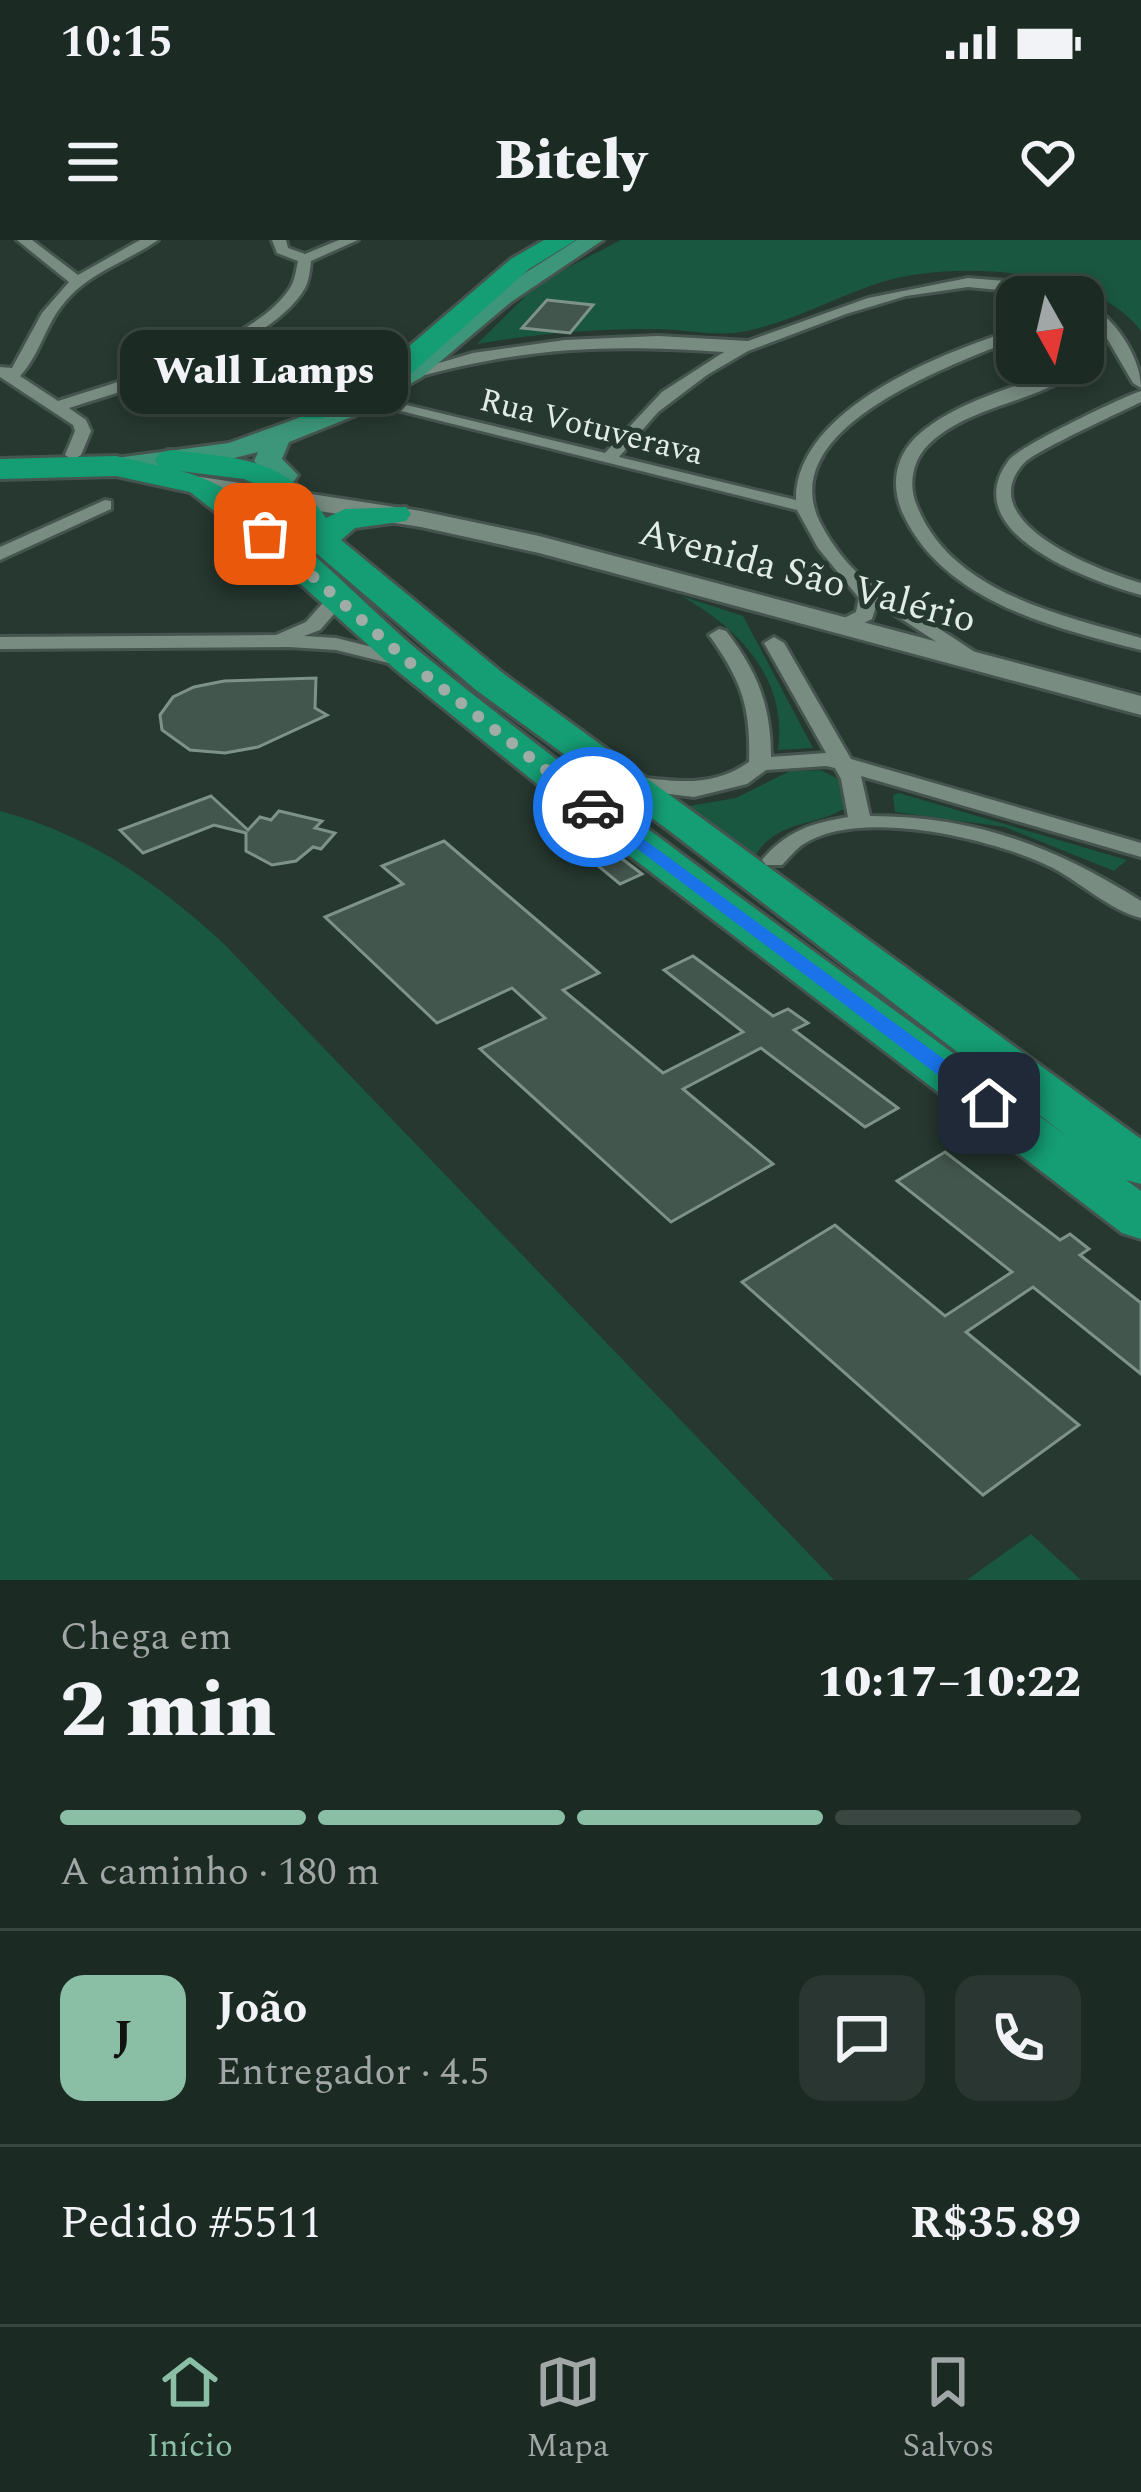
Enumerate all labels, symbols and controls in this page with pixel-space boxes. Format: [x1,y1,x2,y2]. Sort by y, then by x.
text: 10:15 [60,8,173,77]
text: Bitely [495,121,646,203]
icon: menu [60,129,126,195]
icon: heart [1015,129,1081,195]
north arrow [996,276,1104,384]
map controls [996,276,1104,384]
callout: Wall Lamps [121,330,409,414]
text: Wall Lamps [153,342,375,401]
street label: Rua Votuverava [474,375,709,479]
pin [214,483,316,585]
icon: bag [232,501,298,567]
street label: Avenida São Valério [632,503,983,650]
courier [533,747,653,867]
icon: car [560,774,626,840]
pin [938,1052,1040,1154]
icon: home [956,1070,1022,1136]
text: Chega em [60,1608,232,1667]
text: 10:17–10:22 [817,1648,1081,1717]
text: 2 min [60,1652,276,1771]
text: A caminho · 180 m [60,1843,380,1902]
text: João [216,1974,307,2043]
button: chat [799,1975,925,2101]
button: phone [955,1975,1081,2101]
text: J [113,2003,133,2072]
text: Entregador · 4.5 [216,2043,489,2102]
text: Pedido #5511 [60,2189,322,2258]
text: R$35.89 [910,2189,1081,2258]
tab: Início [147,2349,233,2471]
tab: Mapa [526,2349,609,2471]
tab: Salvos [902,2349,994,2471]

